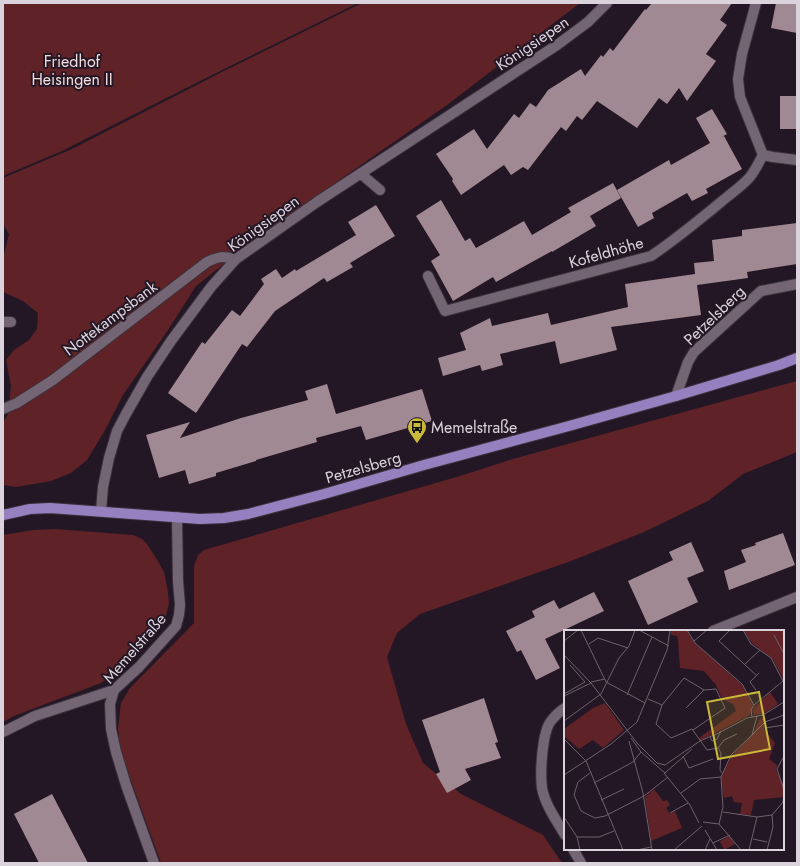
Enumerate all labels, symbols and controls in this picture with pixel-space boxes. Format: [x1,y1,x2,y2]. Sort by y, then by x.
street label: Königsiepen [491,11,573,76]
park label: Friedhof Heisingen II [31,50,113,91]
street label: Königsiepen [223,190,304,257]
street label: Kofeldhöhe [566,231,646,274]
street label: Nottekampsbank [59,275,163,361]
street label: Petzelsberg [678,280,750,351]
bus stop icon: Memelstraße [406,416,428,444]
place label: Memelstraße [431,416,517,439]
street label: Petzelsberg [323,446,404,489]
street label: Memelstraße [97,608,171,688]
inset map [564,630,784,850]

